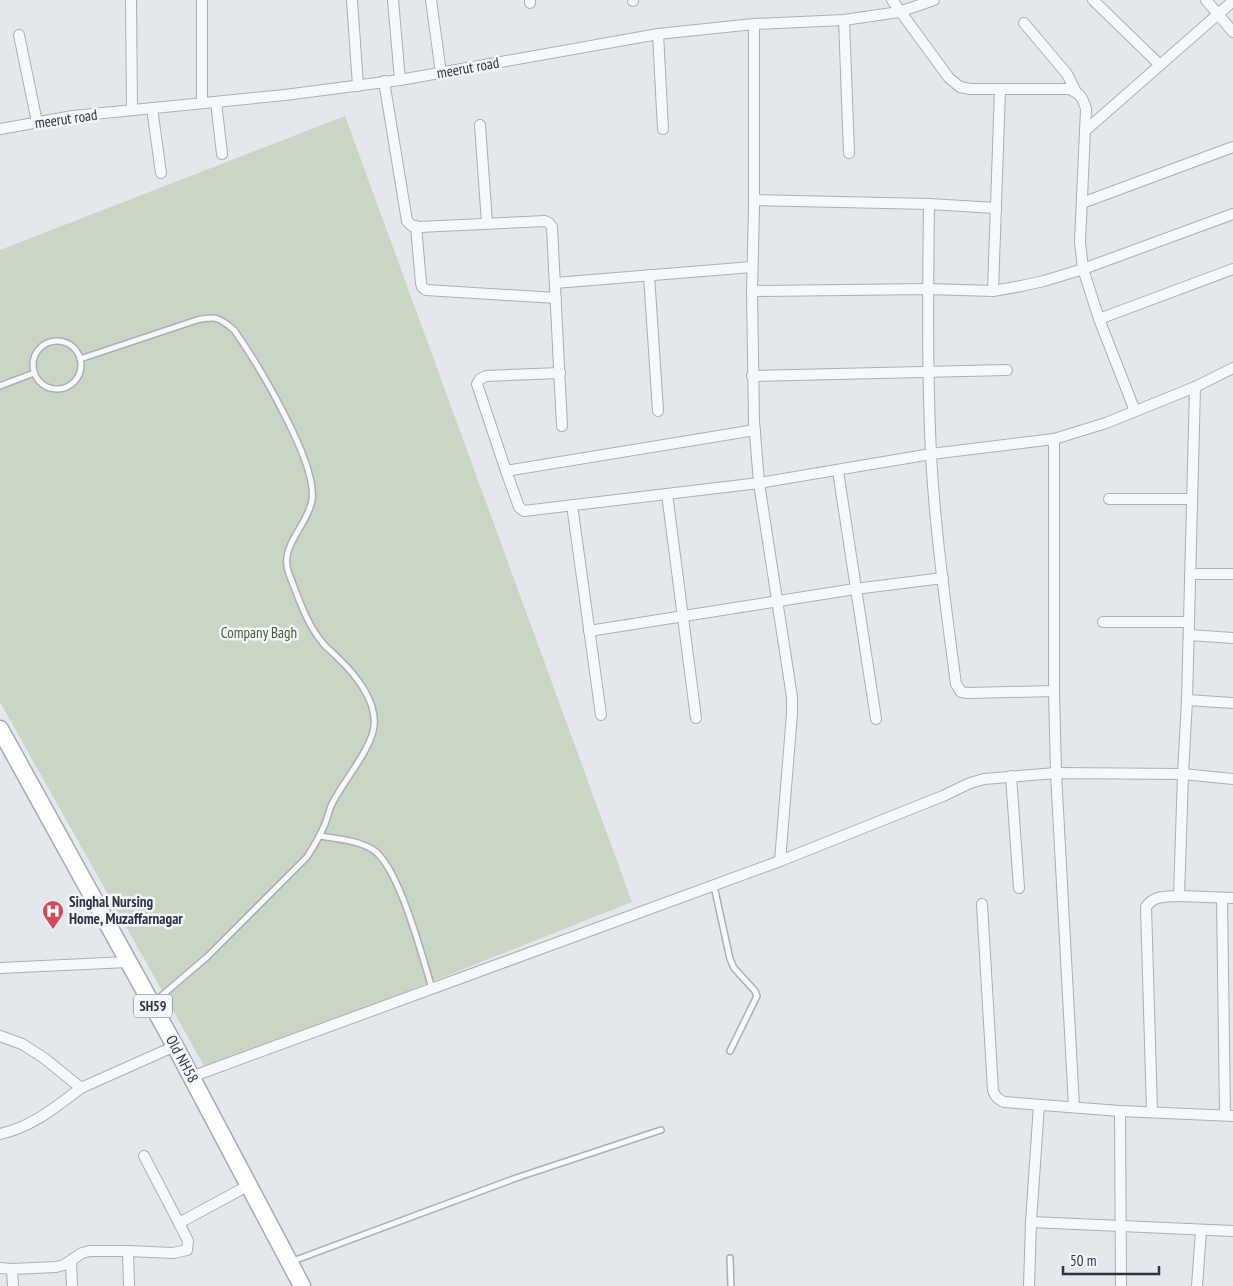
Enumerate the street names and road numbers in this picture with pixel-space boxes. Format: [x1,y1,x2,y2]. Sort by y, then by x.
street label: meerut road [435,53,501,82]
street label: meerut road [33,105,98,132]
road number: SH59 [134,994,172,1018]
street label: Old NH58 [162,1032,203,1086]

